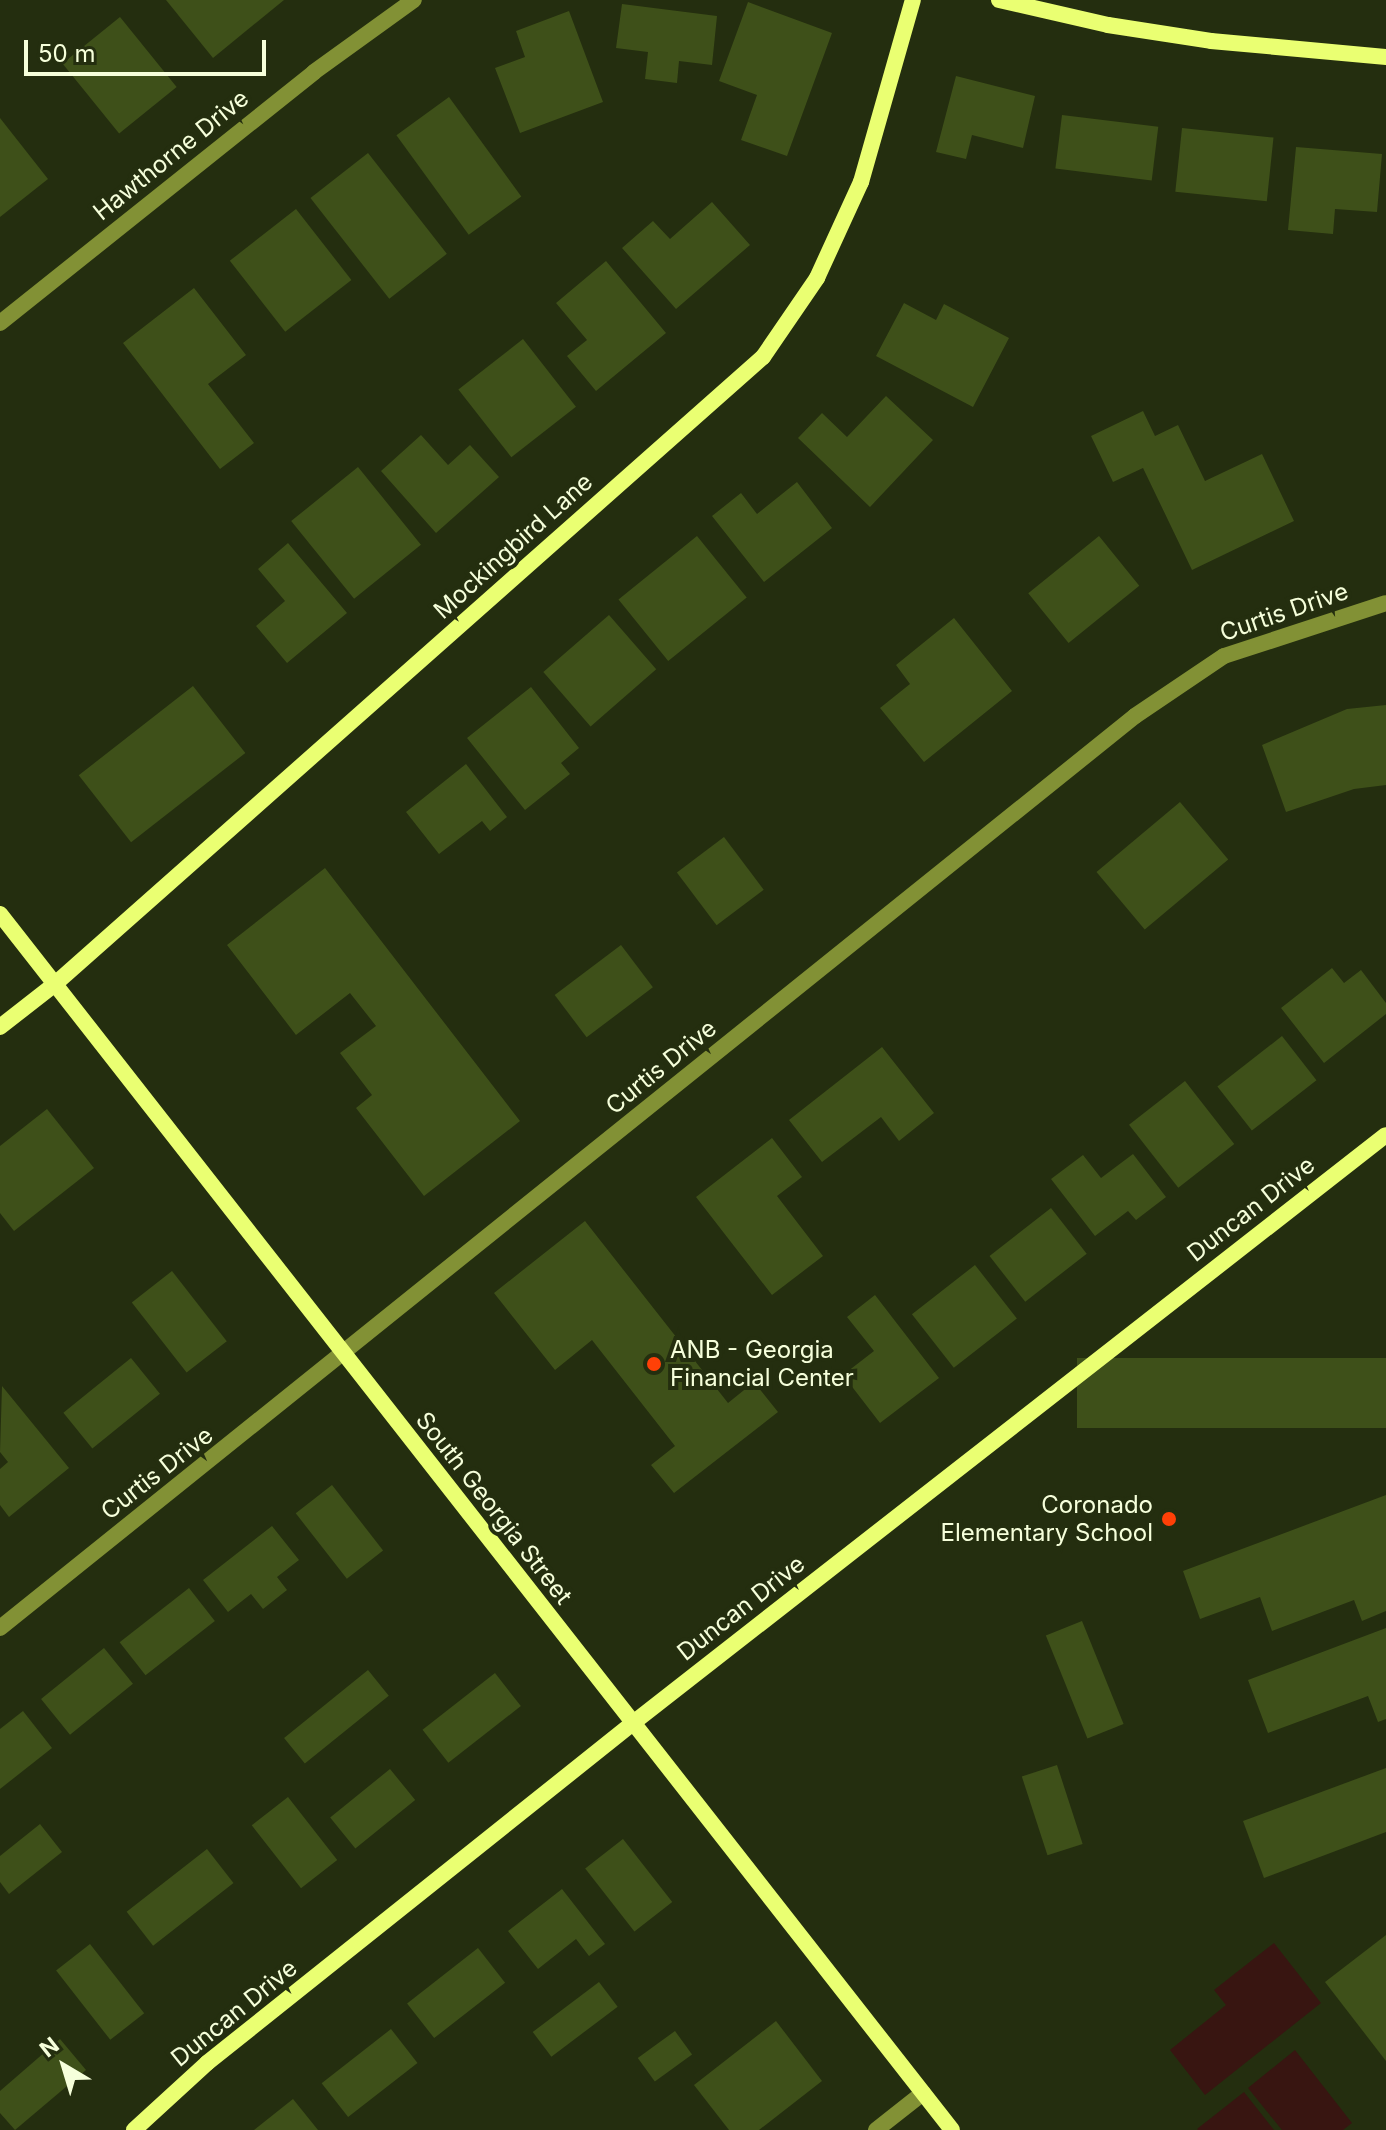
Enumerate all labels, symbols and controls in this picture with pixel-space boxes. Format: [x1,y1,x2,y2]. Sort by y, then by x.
scale bar [28,24,270,74]
text: 50 m [38,39,96,68]
street label: Hawthorne Drive [88,84,254,226]
street label: Mockingbird Lane [428,467,598,625]
street label: Curtis Drive [1216,577,1352,647]
street label: Curtis Drive [600,1014,722,1120]
street label: Duncan Drive [1182,1150,1320,1268]
place label: ANB - Georgia Financial Center [670,1336,854,1392]
marker: ANB - Georgia Financial Center [645,1355,663,1373]
street label: South Georgia Street [410,1406,578,1610]
street label: Curtis Drive [95,1420,219,1526]
place label: Coronado Elementary School [941,1491,1153,1547]
marker: Coronado Elementary School [1160,1510,1178,1528]
street label: Duncan Drive [672,1549,810,1667]
street label: Duncan Drive [165,1953,303,2073]
north arrow [24,2026,104,2106]
text: N [35,2032,64,2062]

